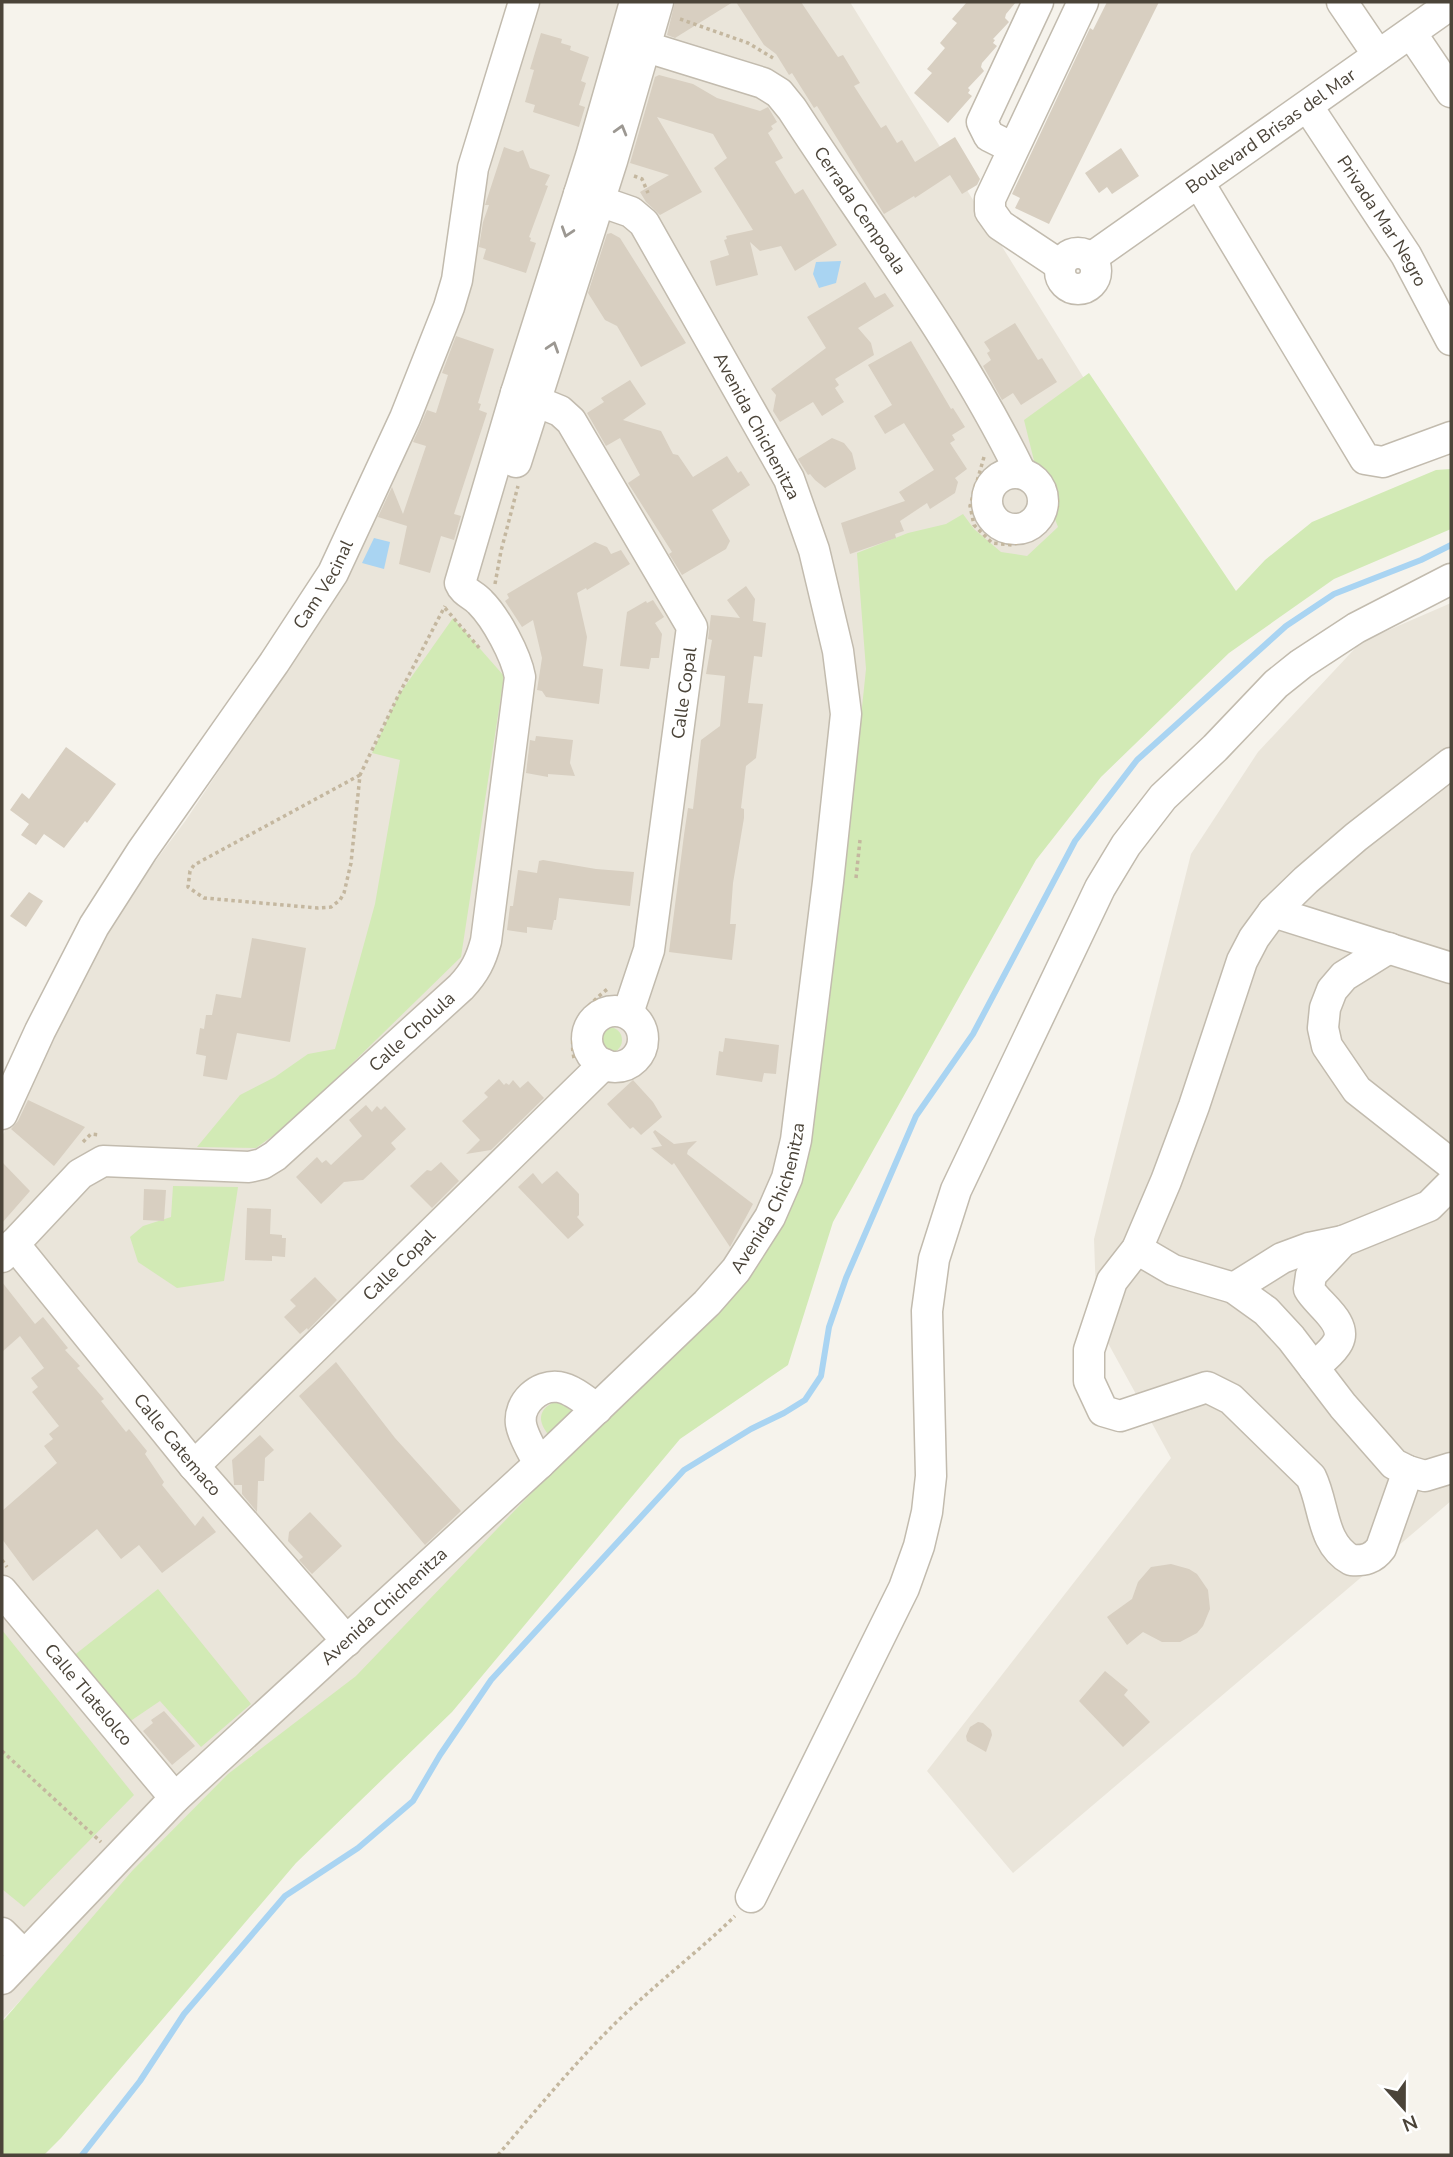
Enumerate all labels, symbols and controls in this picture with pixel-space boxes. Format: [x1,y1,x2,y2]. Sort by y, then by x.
street label: Boulevard Brisas del Mar [1181,63,1361,199]
one-way arrow [612,124,627,136]
street label: Cerrada Cempoala [808,142,912,279]
street label: Privada Mar Negro [1331,151,1433,291]
one-way arrow [561,225,575,237]
one-way arrow [544,342,559,354]
street label: Avenida Chichenitza [708,348,806,504]
street label: Cam Vecinal [287,535,359,634]
street label: Calle Copal [666,645,702,741]
street label: Calle Cholula [364,986,460,1077]
street label: Avenida Chichenitza [725,1121,810,1278]
street label: Calle Copal [357,1223,441,1306]
street label: Calle Catemaco [128,1388,227,1501]
street label: Avenida Chichenitza [316,1542,452,1670]
street label: Calle Tlatelolco [39,1638,138,1751]
north arrow [1369,2073,1439,2143]
text: N [1398,2108,1421,2138]

